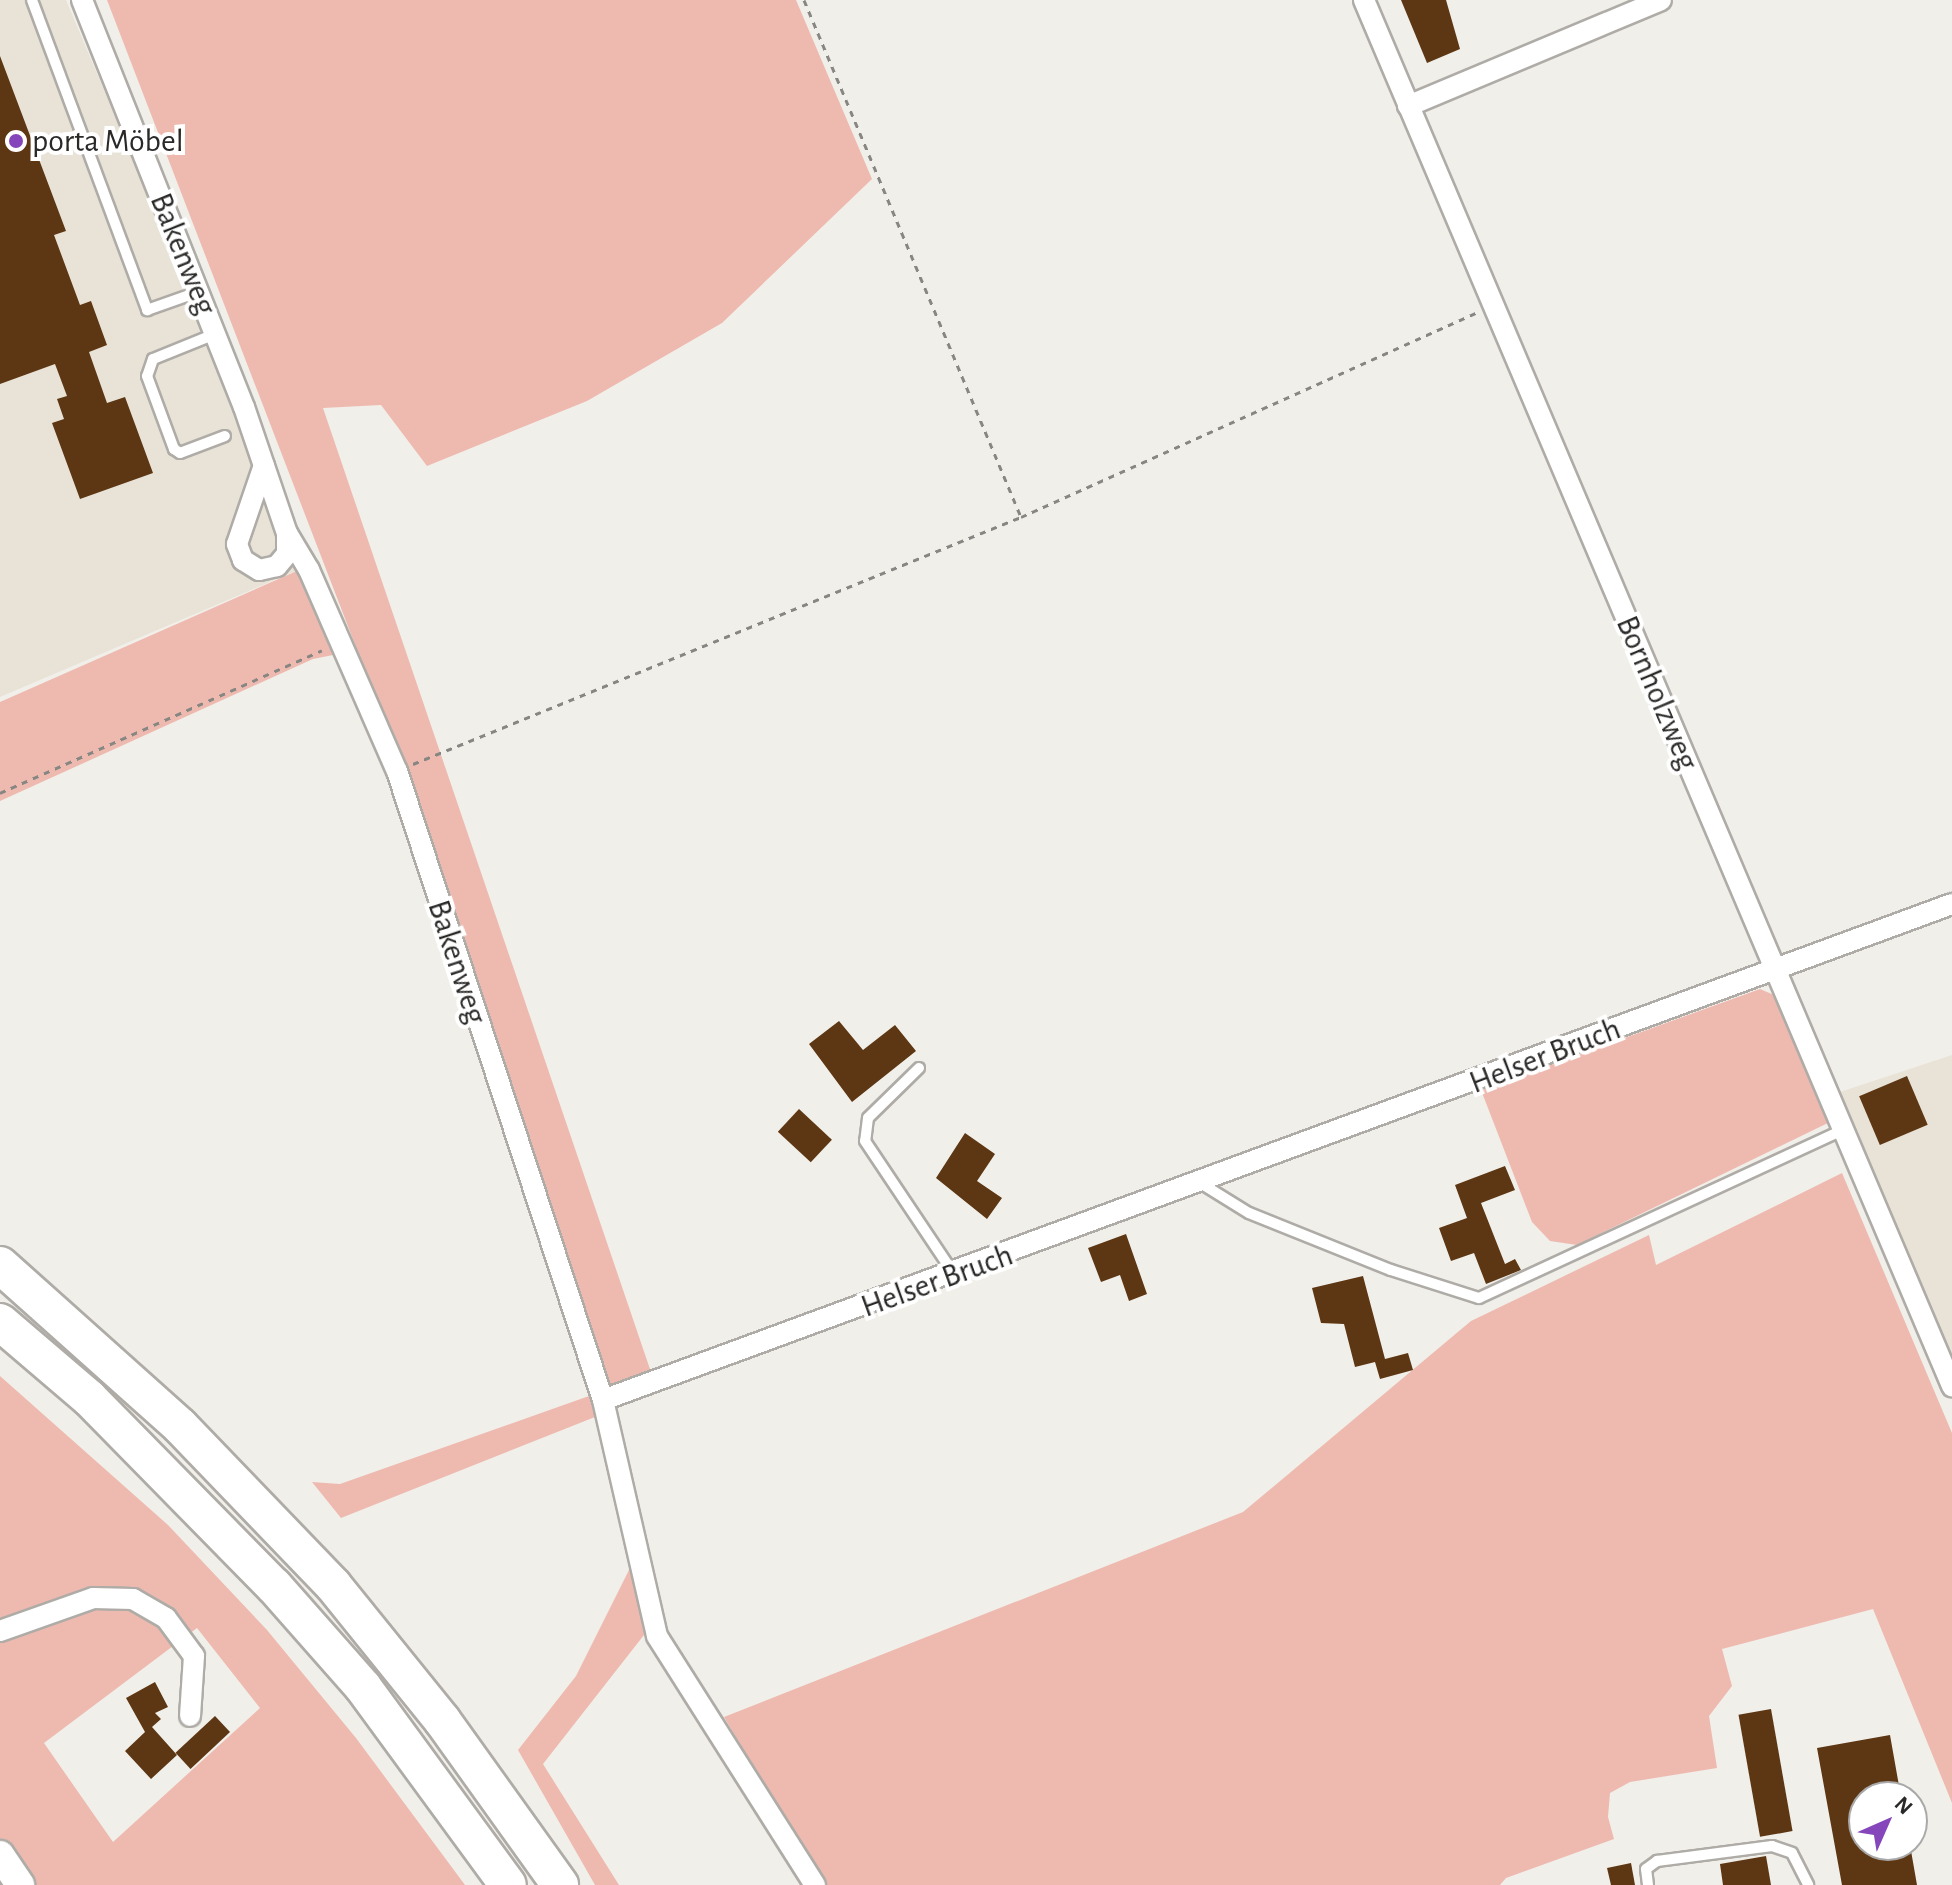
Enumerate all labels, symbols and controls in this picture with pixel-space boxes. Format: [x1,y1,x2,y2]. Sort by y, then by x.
place label: porta Möbel [32,122,184,160]
marker: porta Möbel [7,132,25,150]
street label: Bakenweg [141,188,225,320]
street label: Bornholzweg [1607,610,1707,776]
street label: Bakenweg [419,895,495,1029]
street label: Helser Bruch [1464,1010,1626,1102]
street label: Helser Bruch [856,1236,1018,1326]
north arrow [1848,1781,1928,1861]
text: N [1890,1792,1917,1819]

